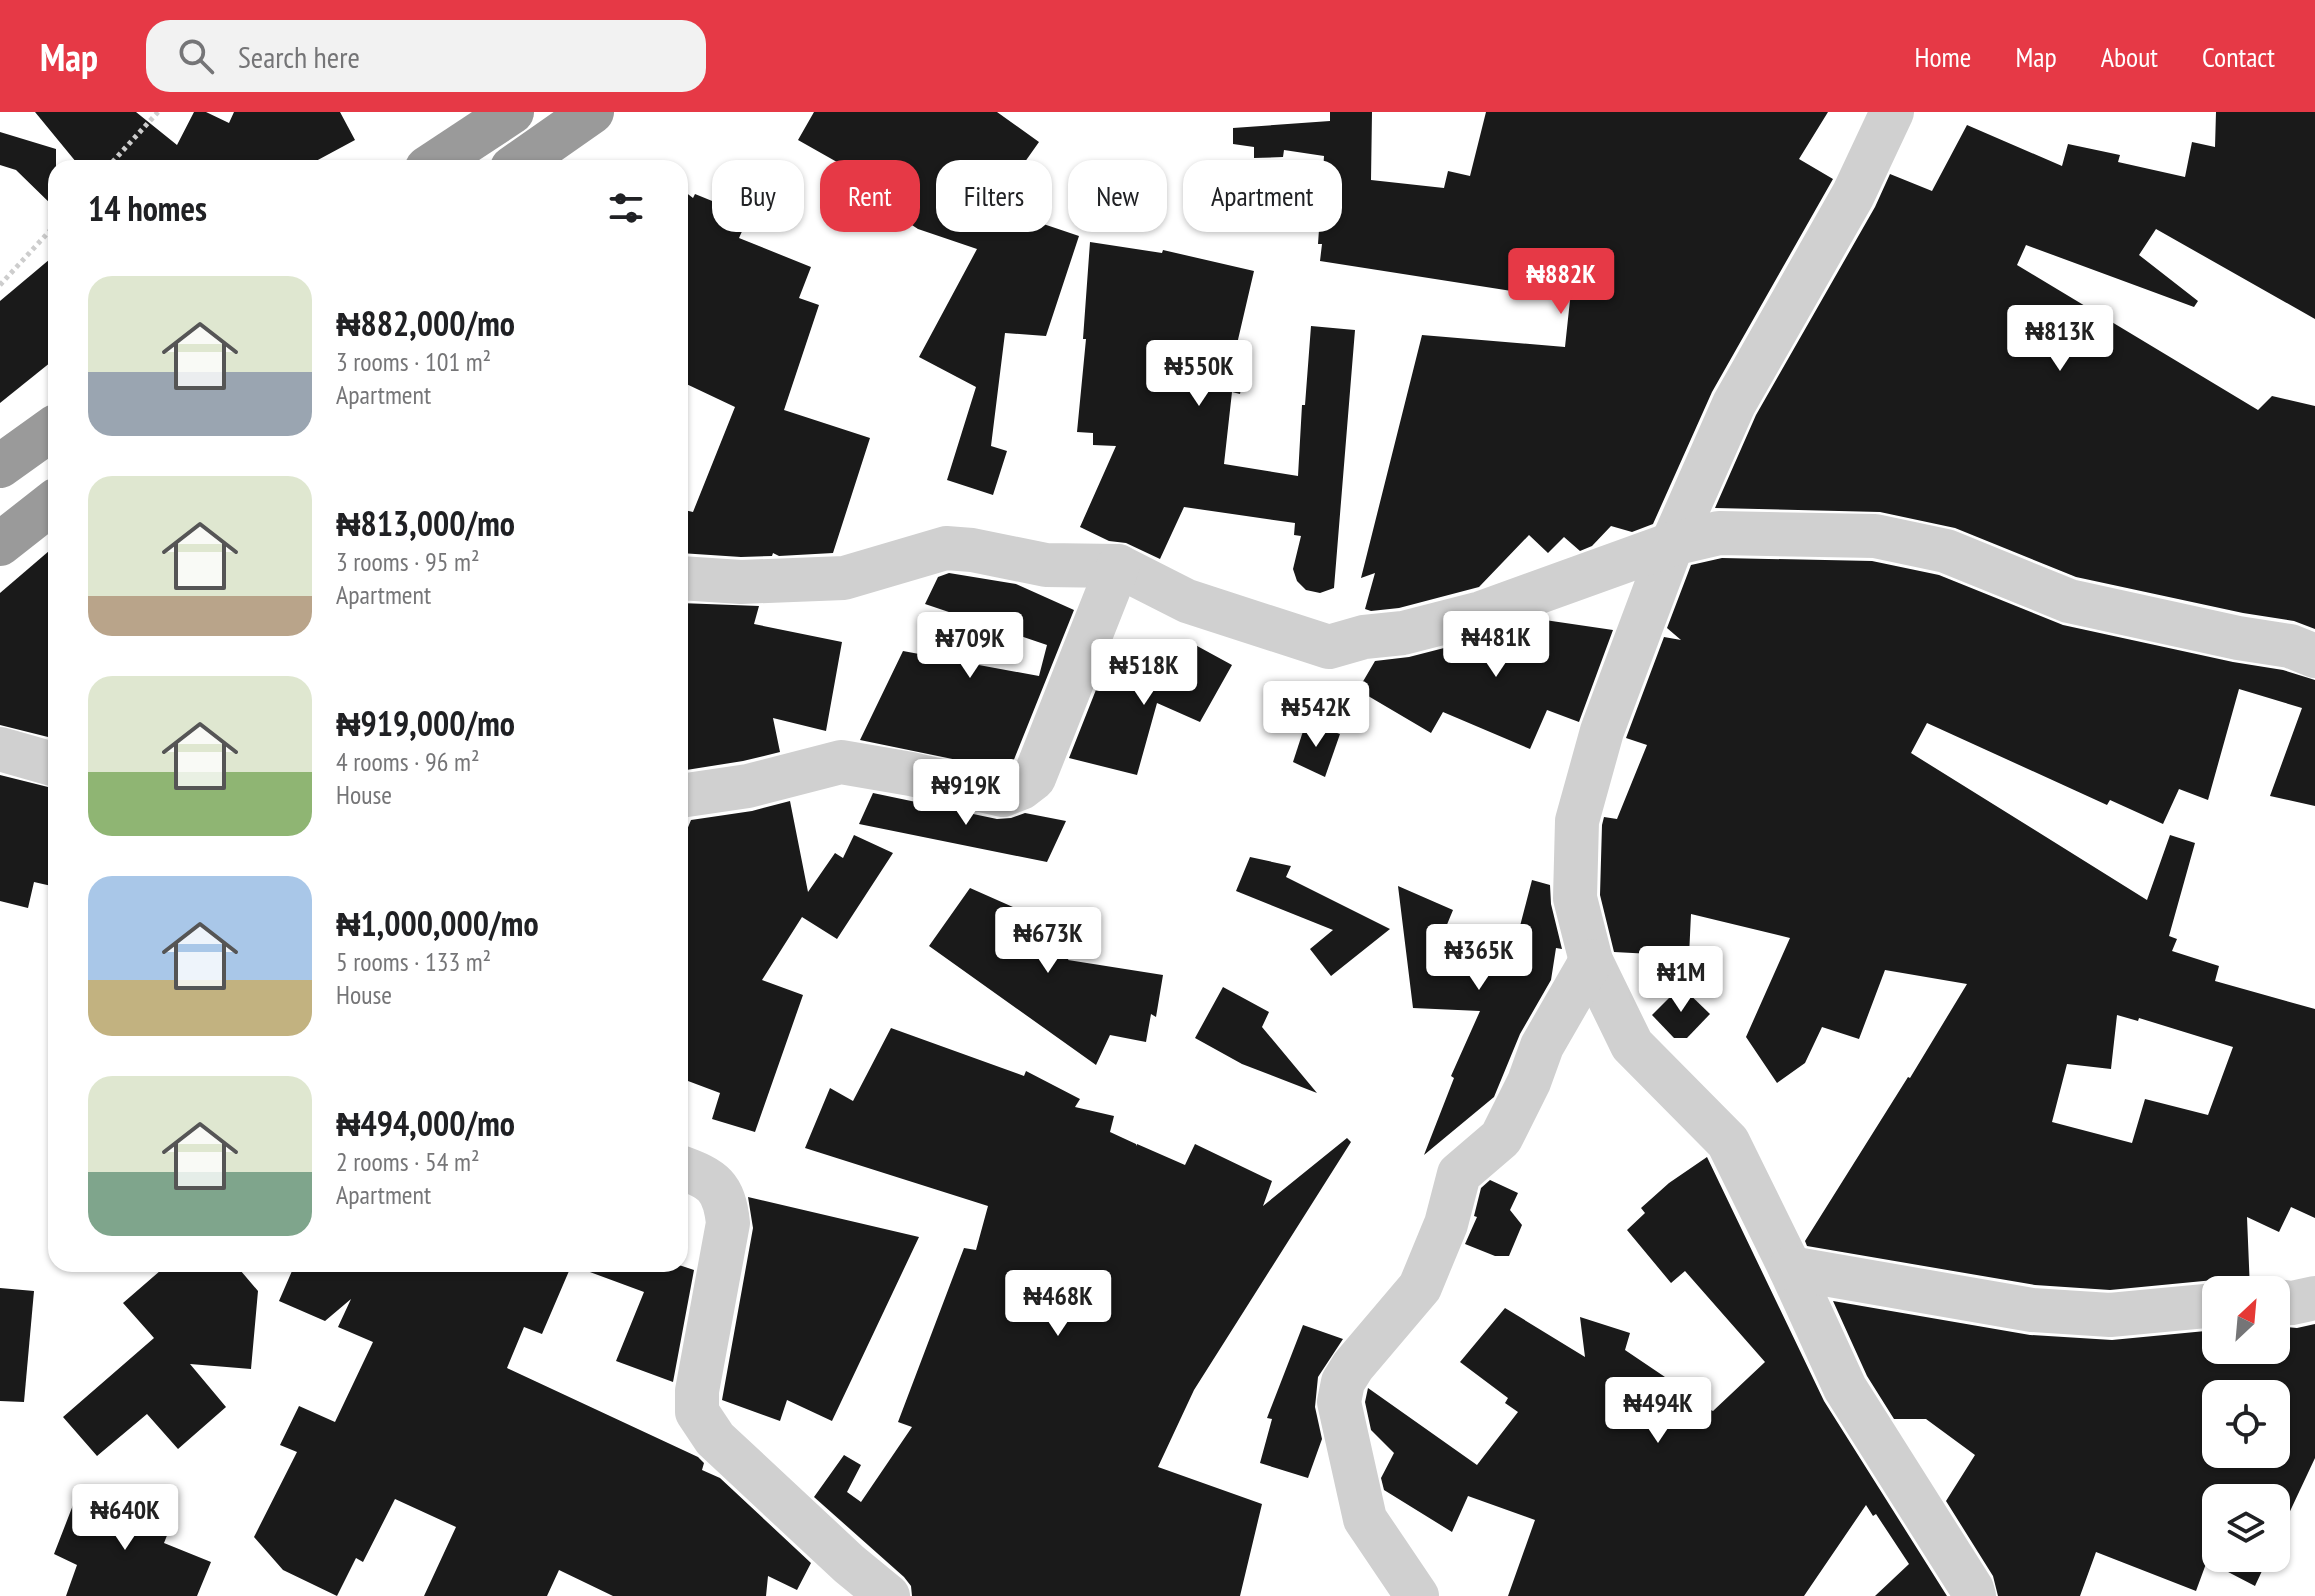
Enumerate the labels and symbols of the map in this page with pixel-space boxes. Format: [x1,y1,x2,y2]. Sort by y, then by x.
pin: ₦882K [1505,248,1617,316]
pin: ₦813K [2004,305,2116,373]
pin: ₦550K [1143,340,1255,408]
pin: ₦481K [1440,611,1552,679]
pin: ₦709K [914,612,1026,680]
pin: ₦518K [1088,639,1200,707]
pin: ₦542K [1260,681,1372,749]
pin: ₦919K [910,759,1022,827]
pin: ₦673K [992,907,1104,975]
pin: ₦365K [1423,924,1535,992]
pin: ₦1M [1642,946,1720,1014]
pin: ₦468K [1002,1270,1114,1338]
north arrow [2202,1276,2290,1364]
pin: ₦494K [1602,1377,1714,1445]
pin: ₦640K [69,1484,181,1552]

